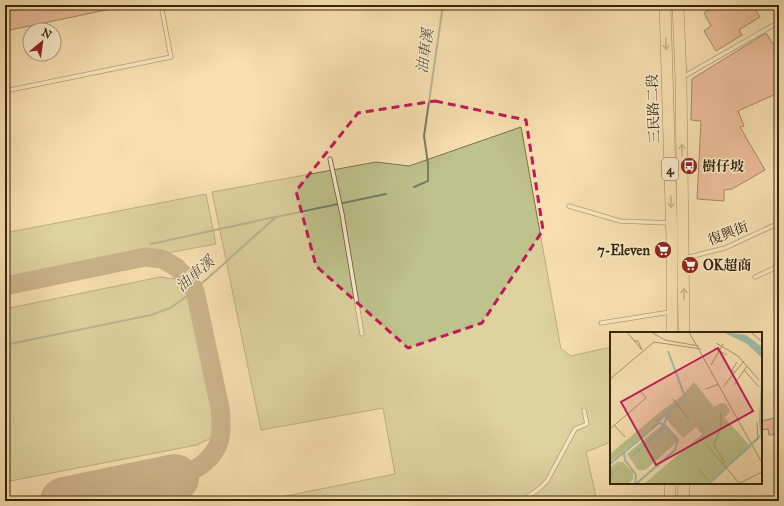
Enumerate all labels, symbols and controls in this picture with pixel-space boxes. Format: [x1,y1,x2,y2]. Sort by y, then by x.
north arrow [22,22,62,62]
water label: 油車溪 [413,25,437,75]
text: N [39,26,54,42]
one-way arrow [663,37,670,50]
street label: 三民路二段 [644,74,663,144]
one-way arrow [678,144,686,157]
bus stop icon: 樹仔坡 [679,156,699,176]
road number: 4 [662,158,678,180]
place label: 樹仔坡 [702,158,744,175]
one-way arrow [667,195,675,208]
street label: 復興街 [706,218,751,249]
supermarket icon: 7-Eleven [653,240,673,260]
place label: 7-Eleven [597,242,650,259]
water label: 油車溪 [172,251,219,296]
supermarket icon: OK超商 [680,255,700,275]
place label: OK超商 [703,257,751,274]
one-way arrow [680,288,688,301]
inset map [610,332,762,484]

